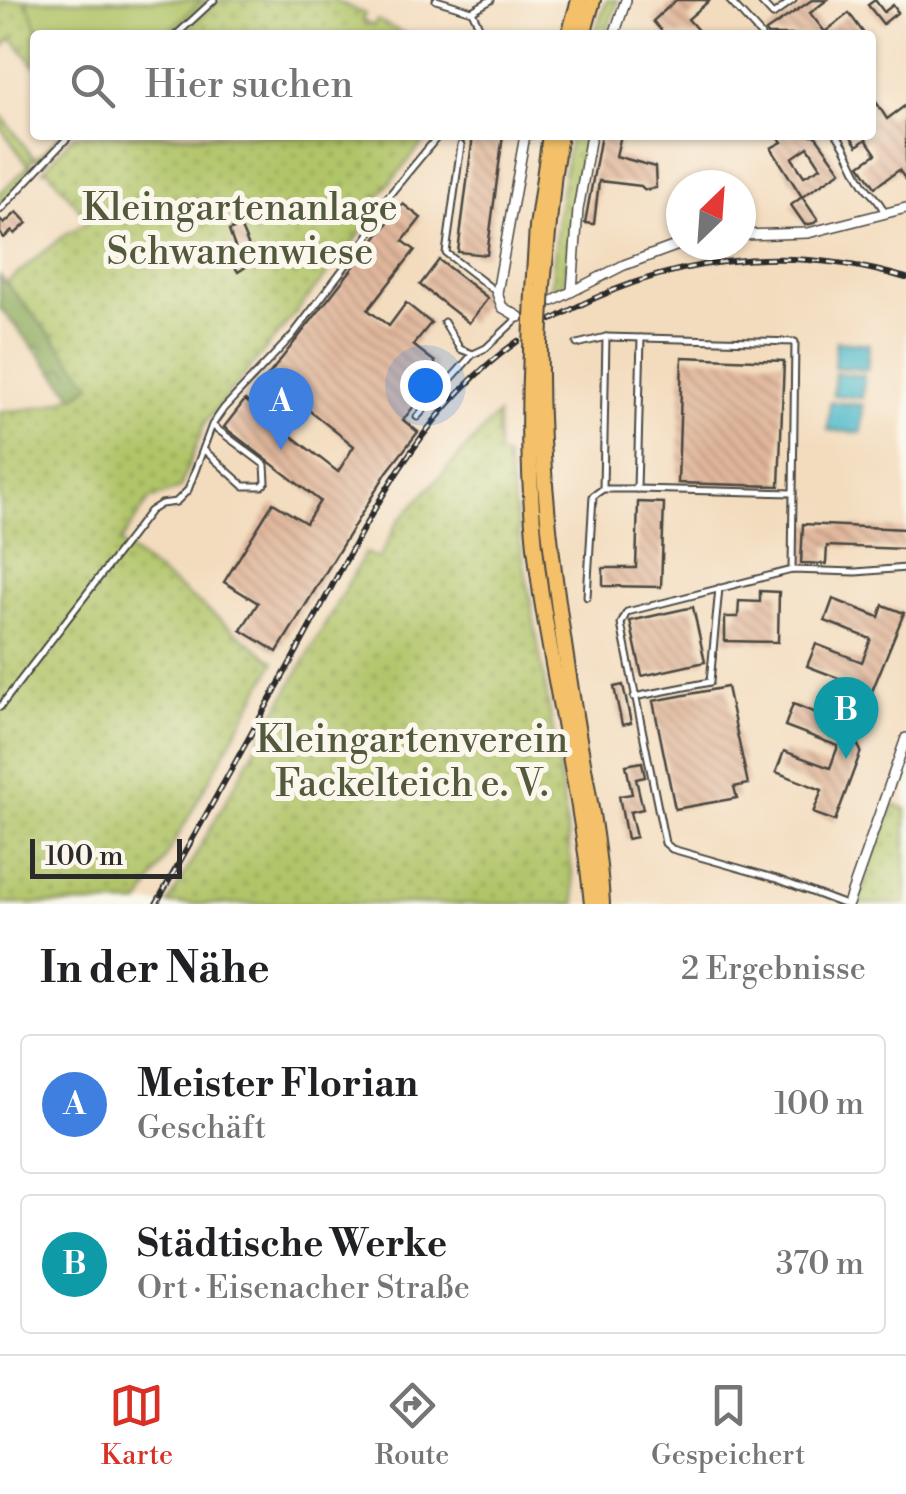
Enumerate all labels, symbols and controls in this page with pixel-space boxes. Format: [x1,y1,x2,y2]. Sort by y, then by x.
search box [30,30,876,140]
icon: search [65,58,120,113]
text: Hier suchen [145,62,353,109]
north arrow [666,170,756,260]
park label: Kleingartenanlage Schwanenwiese [82,185,398,276]
your location [400,360,451,411]
pin: A [248,368,314,450]
pin: B [814,676,878,759]
park label: Kleingartenverein Fackelteich e. V. [256,717,568,808]
scale bar [30,834,182,878]
text: 100 m [45,839,124,874]
text: In der Nähe [40,943,270,996]
text: 2 Ergebnisse [681,949,866,989]
text: Meister Florian [137,1061,418,1108]
text: A [63,1084,86,1124]
text: 100 m [774,1084,864,1124]
text: Geschäft [137,1108,266,1148]
text: Städtische Werke [137,1221,447,1268]
text: B [62,1244,87,1284]
text: 370 m [776,1244,864,1284]
text: Ort · Eisenacher Straße [137,1268,470,1308]
tab: Karte [101,1378,173,1473]
tab: Route [375,1378,449,1473]
tab: Gespeichert [651,1378,805,1473]

